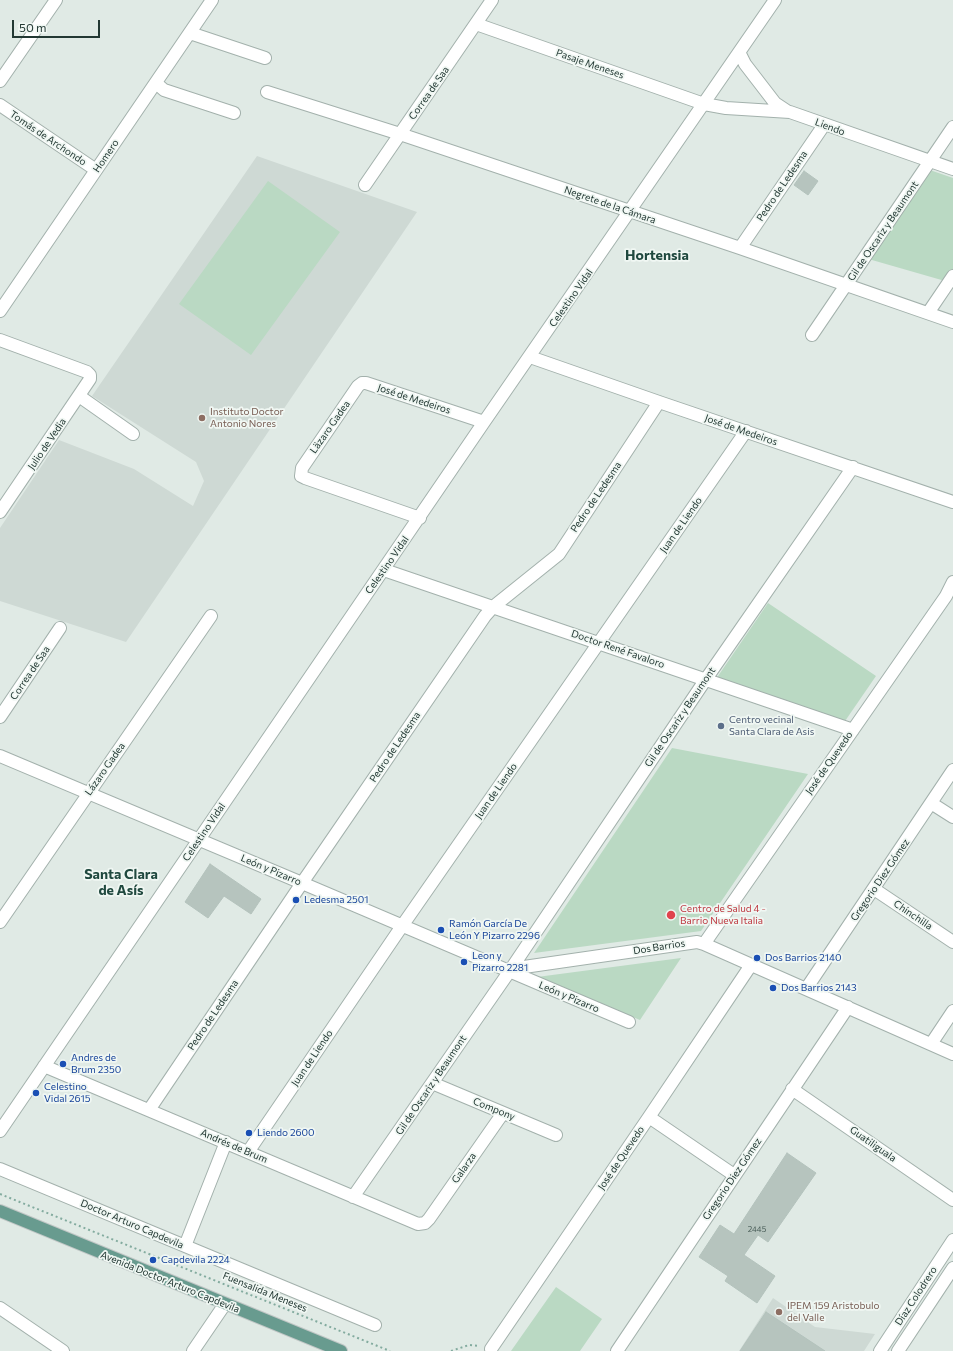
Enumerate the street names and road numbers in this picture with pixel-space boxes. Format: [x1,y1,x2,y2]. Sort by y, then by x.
street label: Pasaje Meneses [554,47,626,81]
street label: Correa de Saa [406,64,452,122]
street label: Tomás de Archondo [7,108,89,168]
street label: Liendo [813,116,847,138]
street label: Homero [91,137,121,175]
street label: Pedro de Ledesma [754,148,810,224]
street label: Gil de Oscariz y Beaumont [845,179,921,283]
street label: Negrete de la Cámara [563,184,657,226]
street label: Celestino Vidal [547,267,595,329]
street label: José de Medeiros [376,382,452,416]
street label: Läzaro Gadea [307,398,353,456]
street label: José de Medeiros [703,412,779,448]
street label: Julio de Vedia [25,416,69,472]
street label: Pedro de Ledesma [568,459,624,535]
street label: Juan de Liendo [657,495,705,555]
street label: Celestino Vidal [363,534,411,596]
street label: Doctor René Favaloro [570,627,666,671]
street label: Correa de Saa [8,644,52,702]
street label: Gil de Oscariz y Beaumont [642,665,718,769]
street label: Pedro de Ledesma [367,709,423,785]
street label: José de Quevedo [803,729,855,797]
street label: Lázaro Gadea [82,740,128,798]
street label: Juan de Liendo [472,761,520,821]
street label: Celestino Vidal [180,801,228,863]
street label: Gregorio Diez Gómez [848,837,912,923]
street label: León y Pizarro [239,852,303,888]
street label: Chinchilla [891,898,935,932]
street label: Dos Barrios [632,937,686,957]
street label: Pedro de Ledesma [185,977,241,1053]
street label: León y Pizarro [537,979,601,1015]
street label: Juan de Liendo [289,1028,335,1088]
street label: Gil de Oscariz y Beaumont [393,1033,469,1137]
street label: Compony [471,1095,517,1123]
street label: José de Quevedo [595,1124,647,1192]
street label: Guatiliguala [847,1124,899,1164]
street label: Andrés de Brum [199,1126,269,1166]
street label: Gregorio Diez Gómez [700,1136,764,1222]
street label: Galarza [449,1150,479,1186]
street label: Doctor Arturo Capdevila [79,1197,185,1251]
street label: Avenida Doctor Arturo Capdevila [99,1249,241,1315]
street label: Díaz Colodrero [892,1264,940,1328]
street label: Fuensalida Meneses [221,1270,309,1314]

